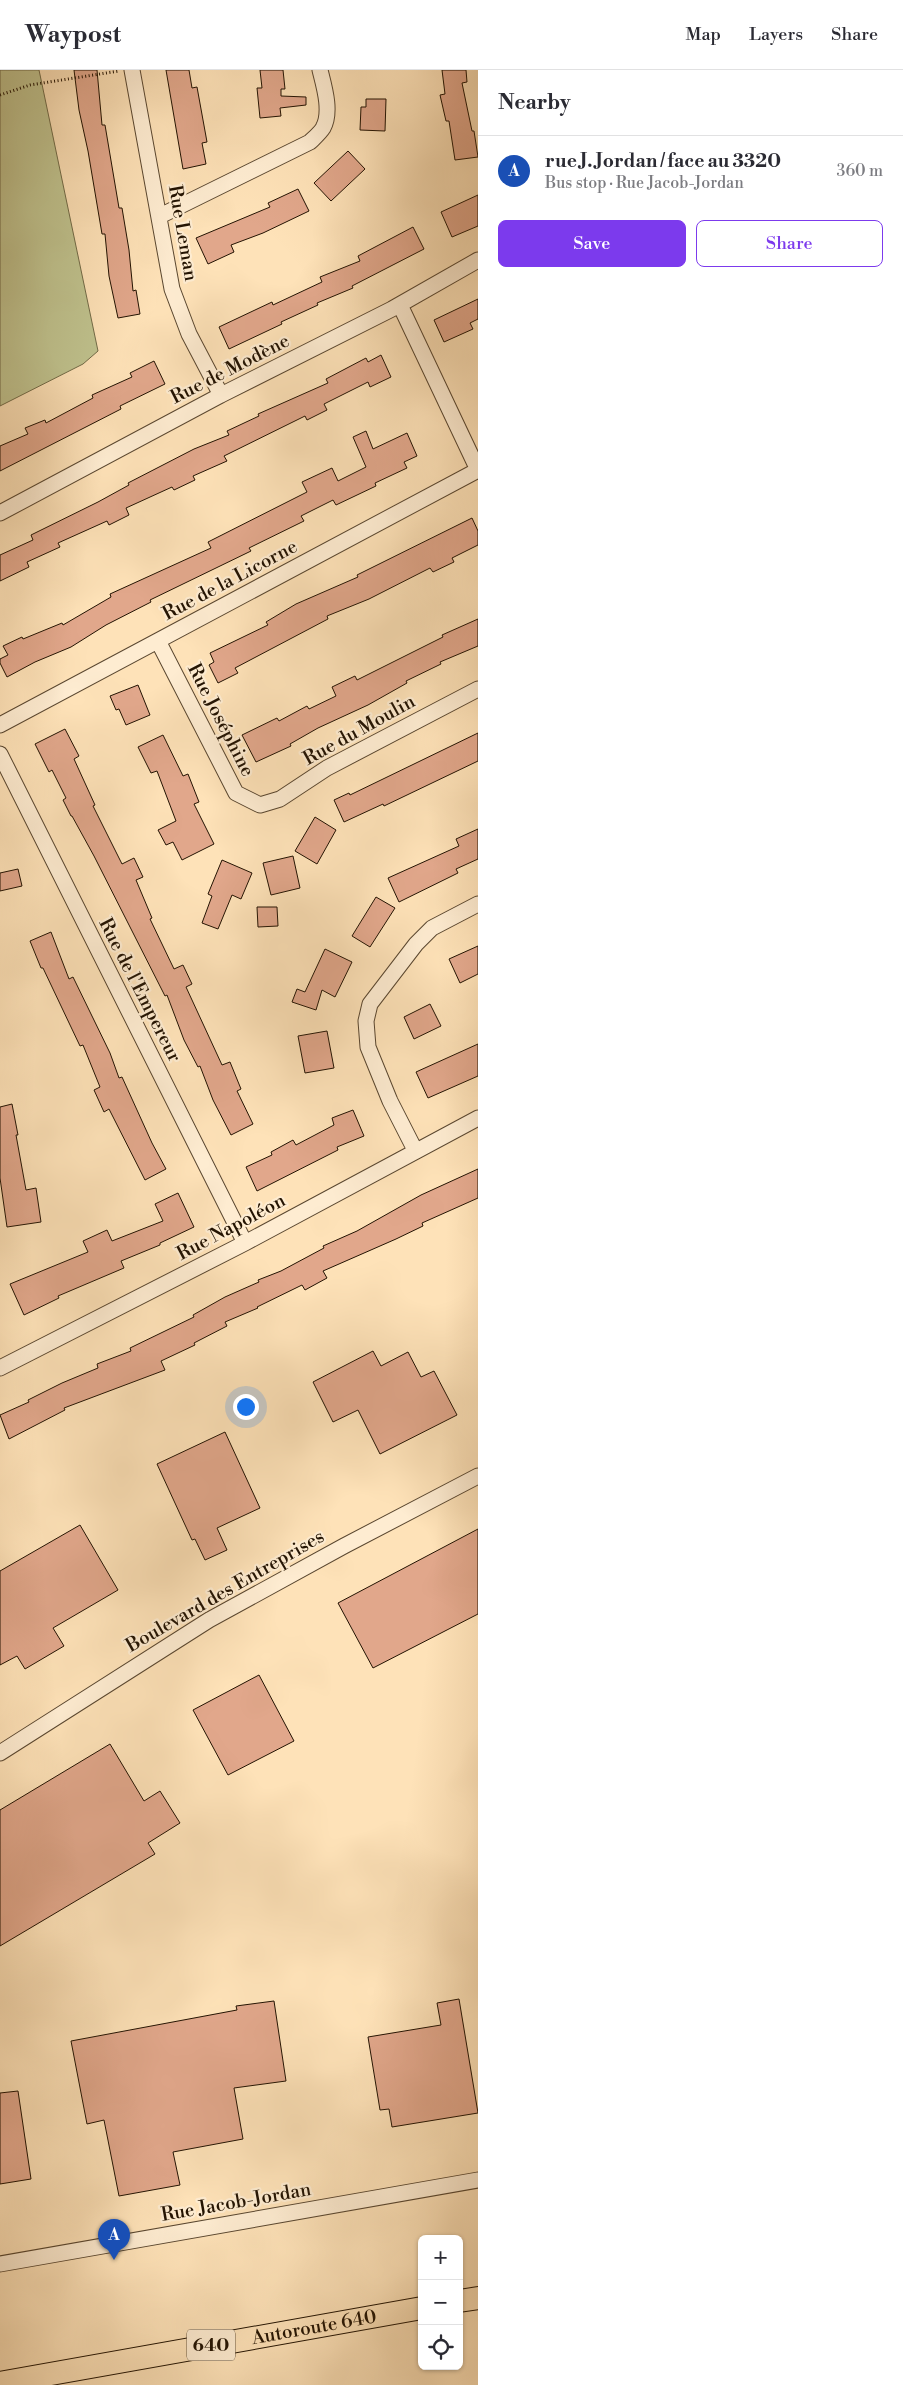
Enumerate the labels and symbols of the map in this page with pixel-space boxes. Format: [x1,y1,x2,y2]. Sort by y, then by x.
street label: Rue Leman [163,183,203,283]
street label: Rue de Modène [166,329,294,409]
street label: Rue de la Licorne [158,534,302,626]
street label: Rue Joséphine [182,659,260,781]
street label: Rue du Moulin [299,689,419,771]
street label: Rue de l'Empereur [93,914,187,1066]
street label: Rue Napoléon [172,1188,290,1266]
your location [233,1394,259,1420]
street label: Boulevard des Entreprises [121,1524,329,1658]
street label: Rue Jacob-Jordan [159,2177,313,2227]
pin: A [98,2219,130,2260]
street label: Autoroute 640 [249,2304,378,2350]
road number: 640 [187,2330,235,2360]

